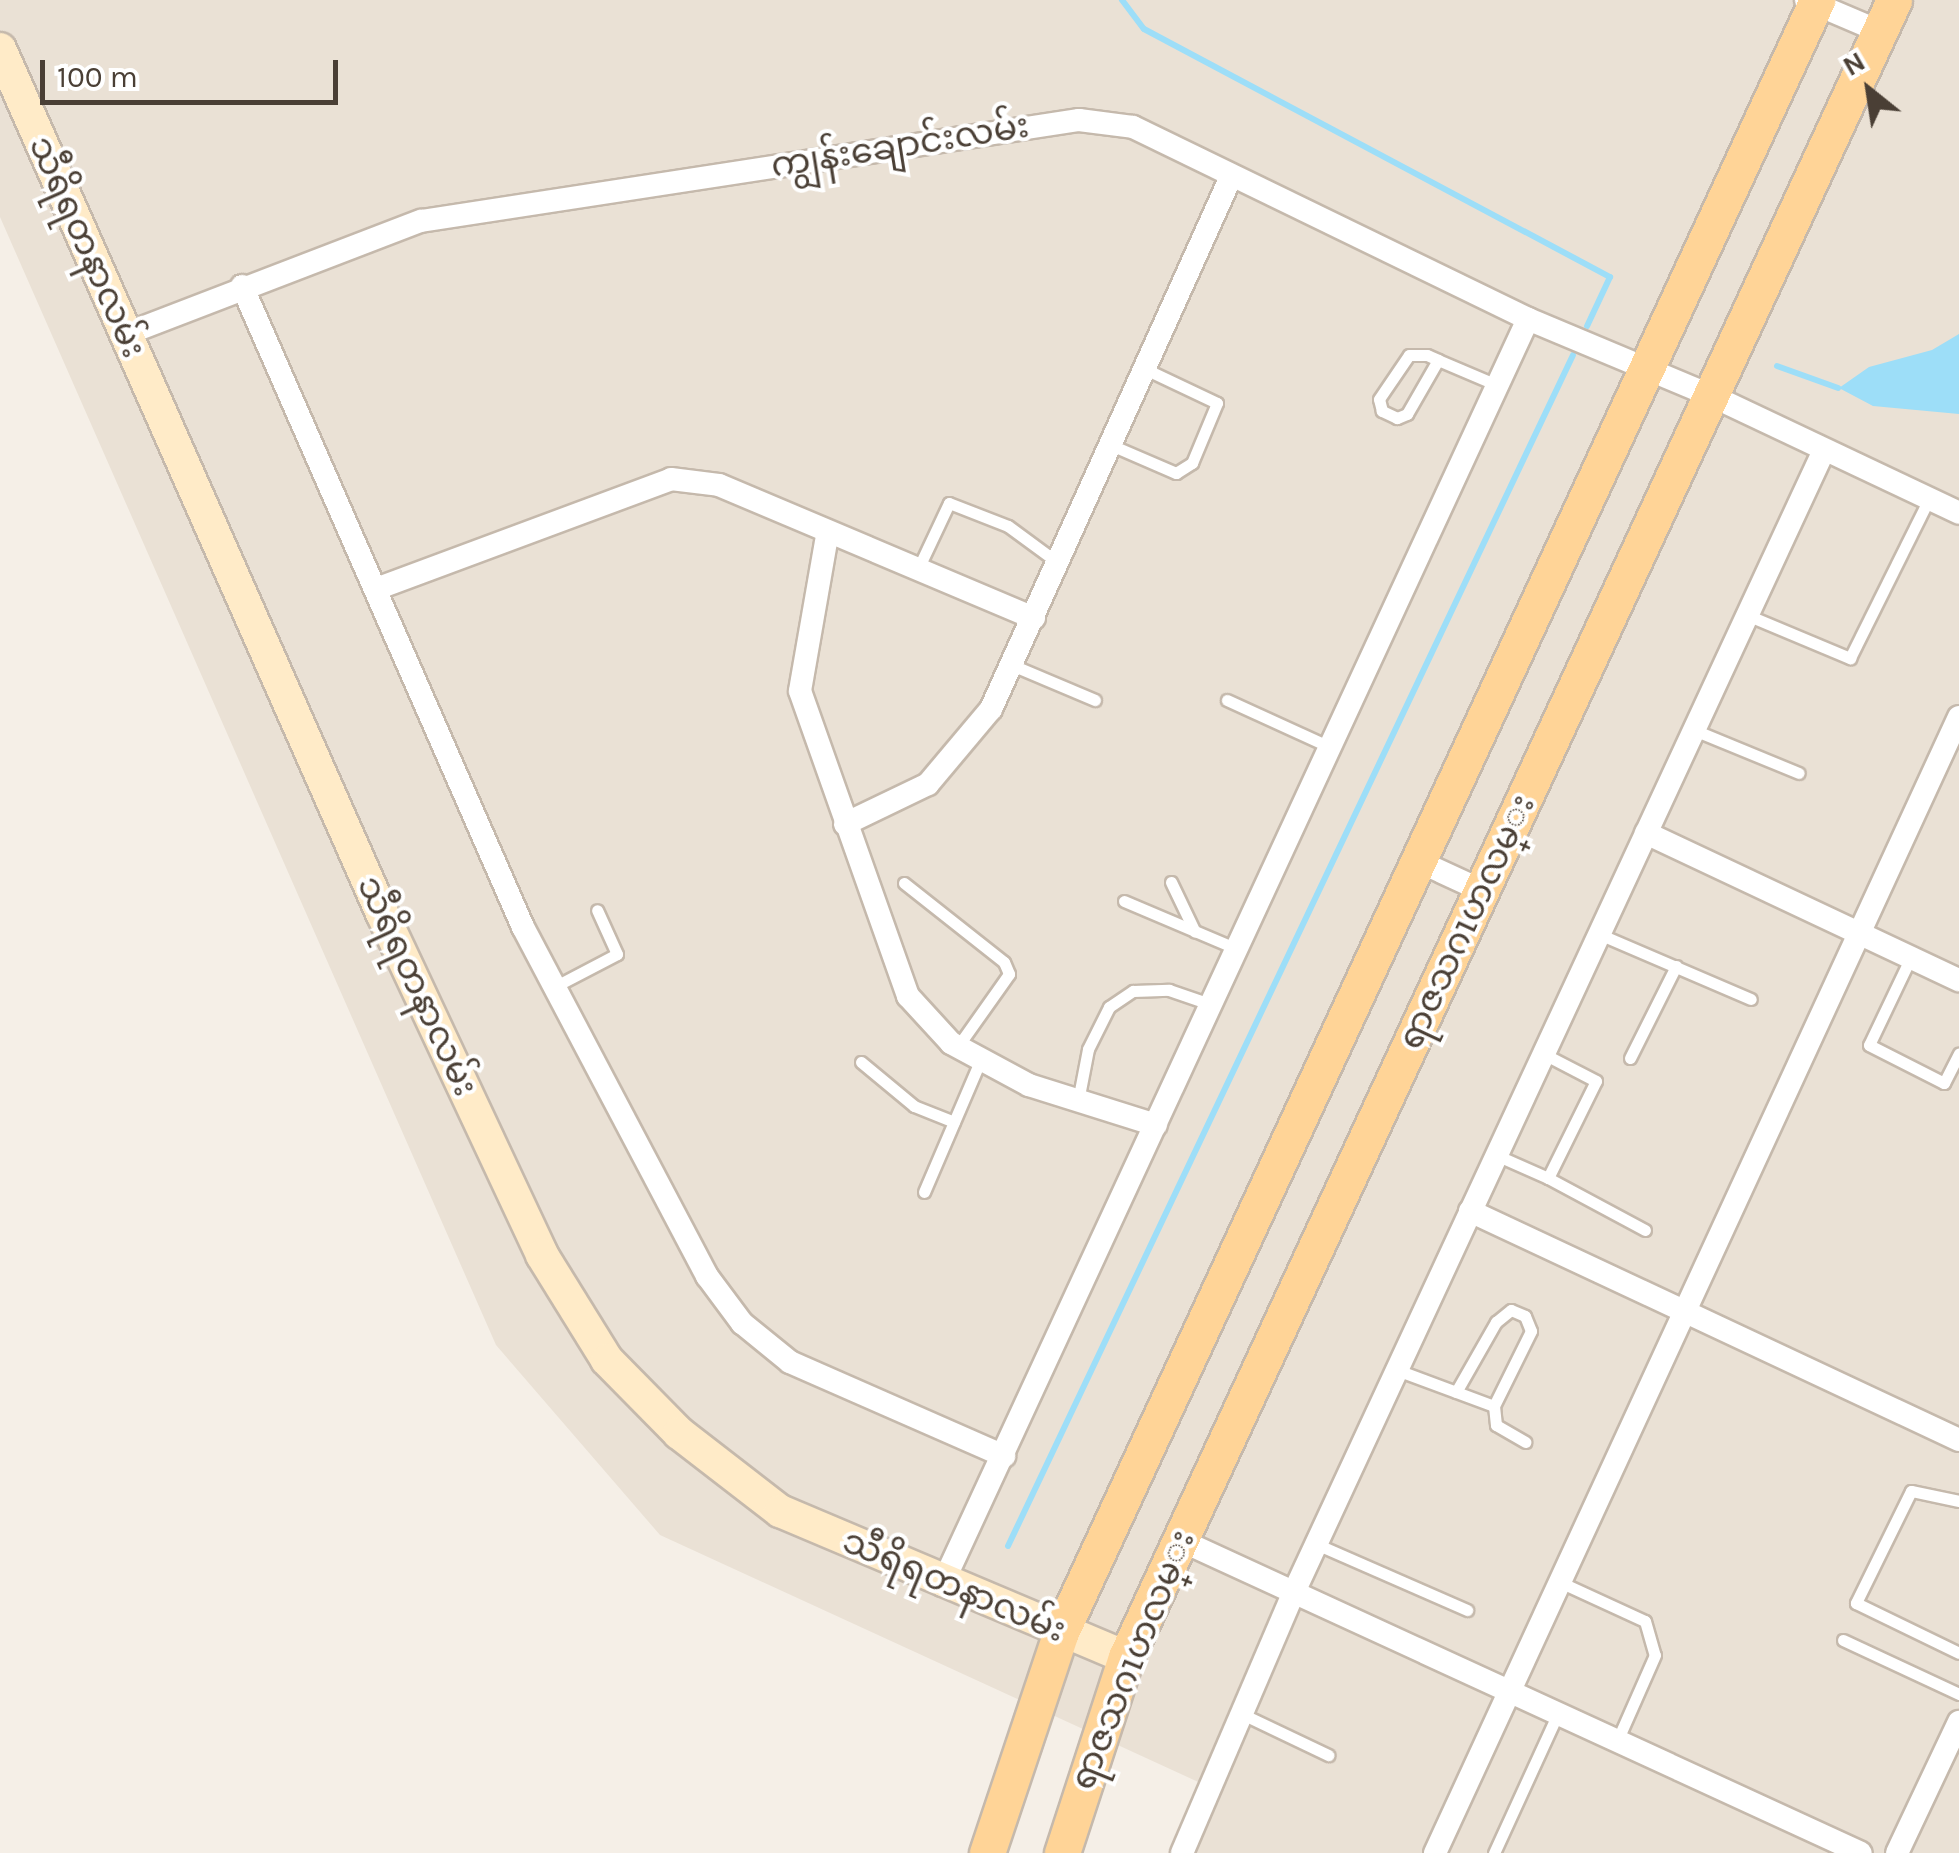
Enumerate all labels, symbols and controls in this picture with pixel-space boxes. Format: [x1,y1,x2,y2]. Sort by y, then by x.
scale bar [45,40,342,102]
north arrow [1819,40,1919,140]
text: N [1837,44,1871,83]
text: 100 m [57,59,138,95]
street label: ကျွန်းချောင်းလမ်း [768,105,1032,187]
street label: သီရိရတနာလမ်း [19,130,155,364]
street label: ရာဇသဂၤဟလမ္း [1390,788,1544,1056]
street label: သီရိရတနာလမ်း [348,869,486,1103]
street label: သီရိရတနာလမ်း [836,1520,1072,1652]
street label: ရာဇသဂၤဟလမ္း [1062,1524,1204,1796]

